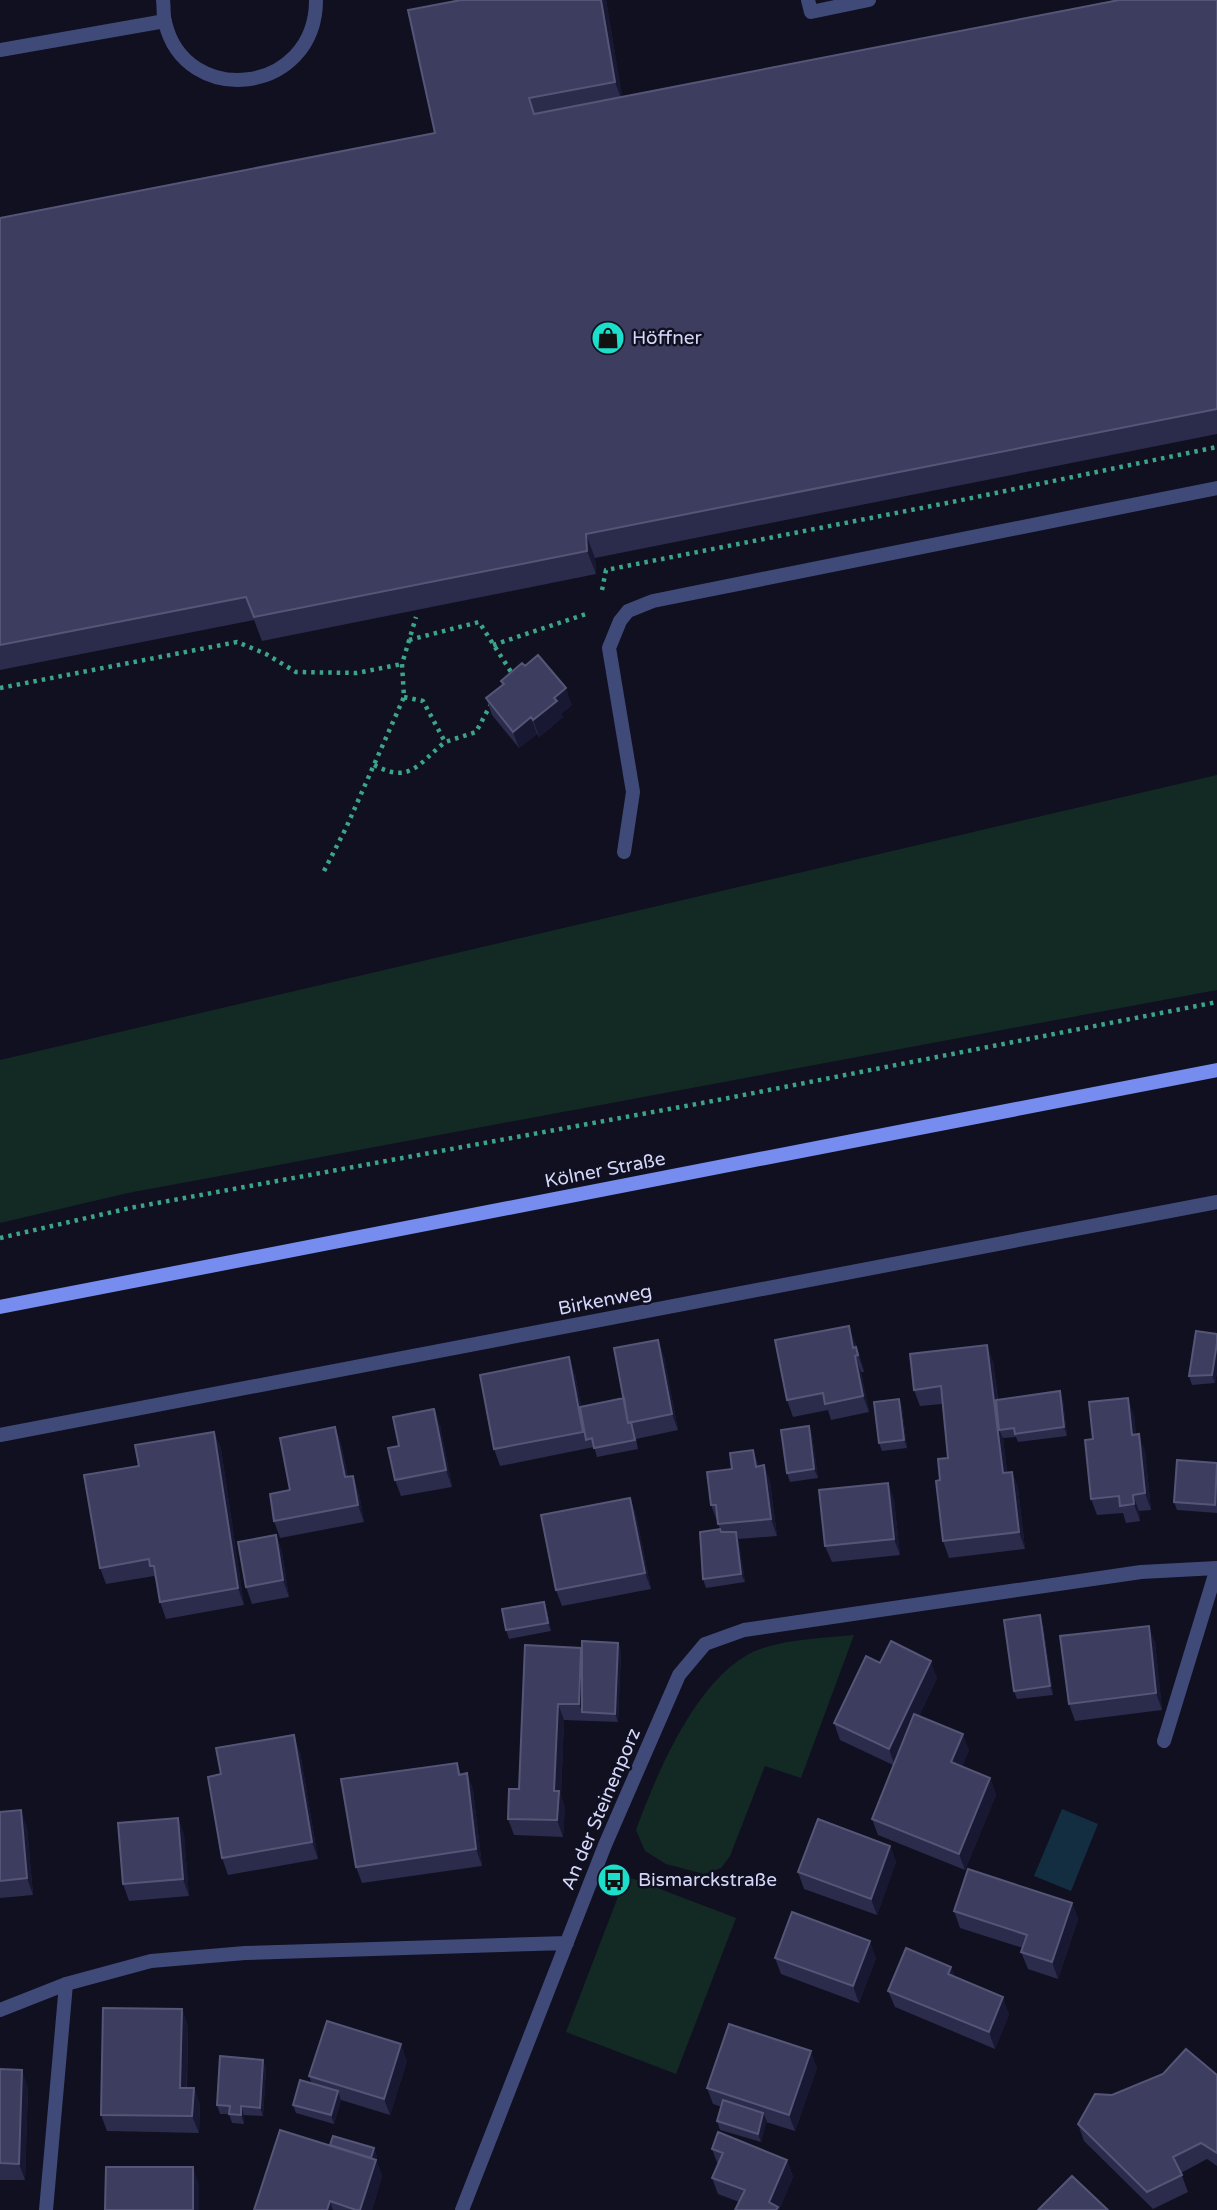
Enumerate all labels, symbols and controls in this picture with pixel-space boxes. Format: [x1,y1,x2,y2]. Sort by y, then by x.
shop icon: Höffner [589,319,627,357]
place label: Höffner [632,327,703,349]
street label: Kölner Straße [543,1148,667,1192]
street label: Birkenweg [556,1280,654,1320]
street label: An der Steinenporz [557,1725,645,1893]
bus stop icon: Bismarckstraße [595,1861,633,1899]
place label: Bismarckstraße [638,1869,777,1891]

